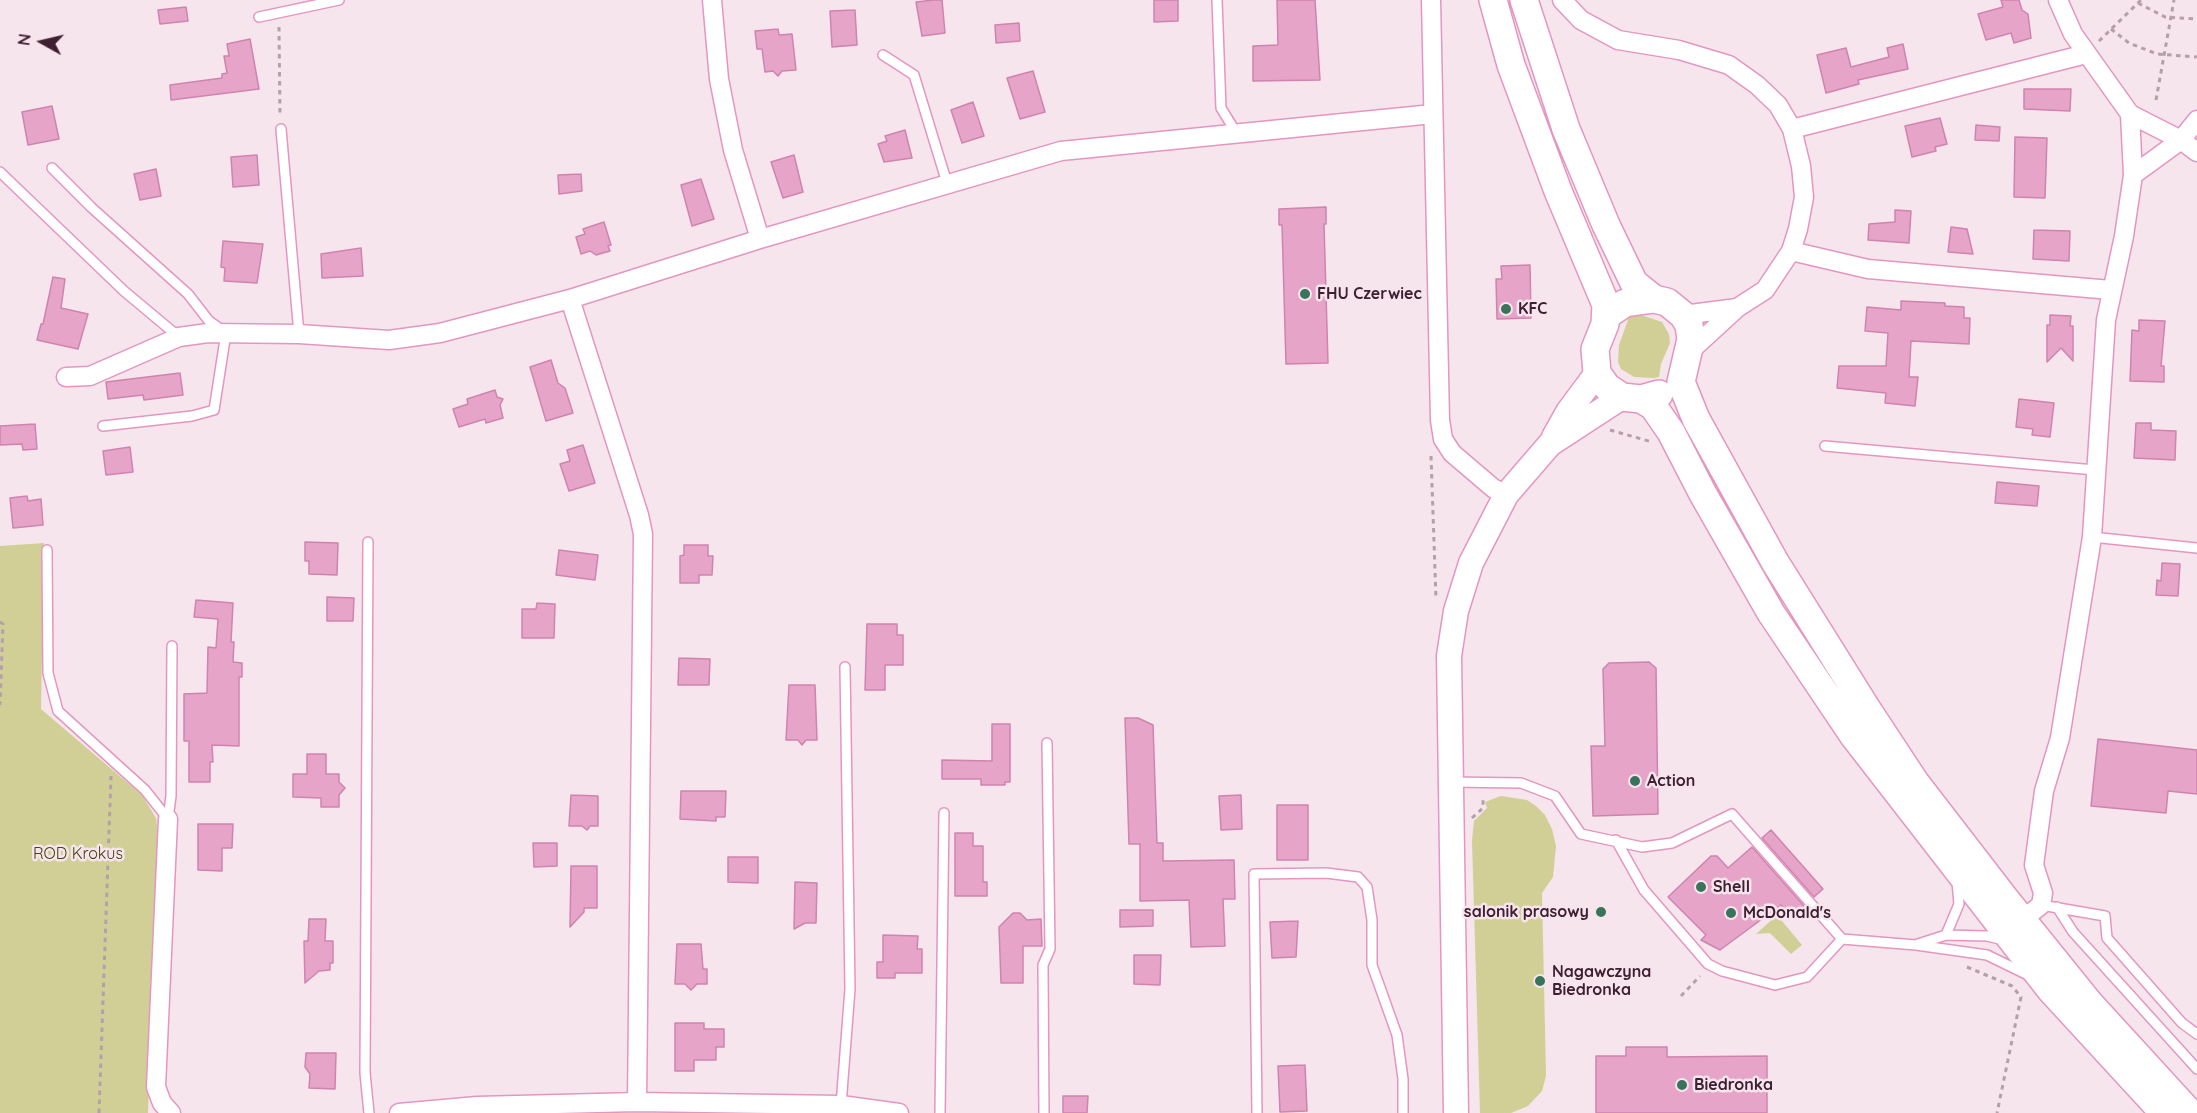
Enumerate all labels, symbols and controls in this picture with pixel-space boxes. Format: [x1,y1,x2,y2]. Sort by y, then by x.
north arrow [12,12,72,72]
text: N [13,32,35,47]
place label: FHU Czerwiec [1317,284,1422,304]
marker: FHU Czerwiec [1298,287,1312,301]
place label: KFC [1518,299,1547,319]
marker: KFC [1499,302,1513,316]
place label: Action [1647,771,1695,791]
marker: Action [1628,774,1642,788]
park label: ROD Krokus [33,844,123,864]
place label: Shell [1713,877,1750,897]
marker: Shell [1694,880,1708,894]
place label: salonik prasowy [1464,902,1589,922]
place label: McDonald's [1743,903,1831,923]
marker: salonik prasowy [1594,905,1608,919]
marker: McDonald's [1724,906,1738,920]
place label: Nagawczyna Biedronka [1552,962,1651,1000]
marker: Nagawczyna Biedronka [1533,974,1547,988]
place label: Biedronka [1694,1075,1773,1095]
marker: Biedronka [1675,1078,1689,1092]

